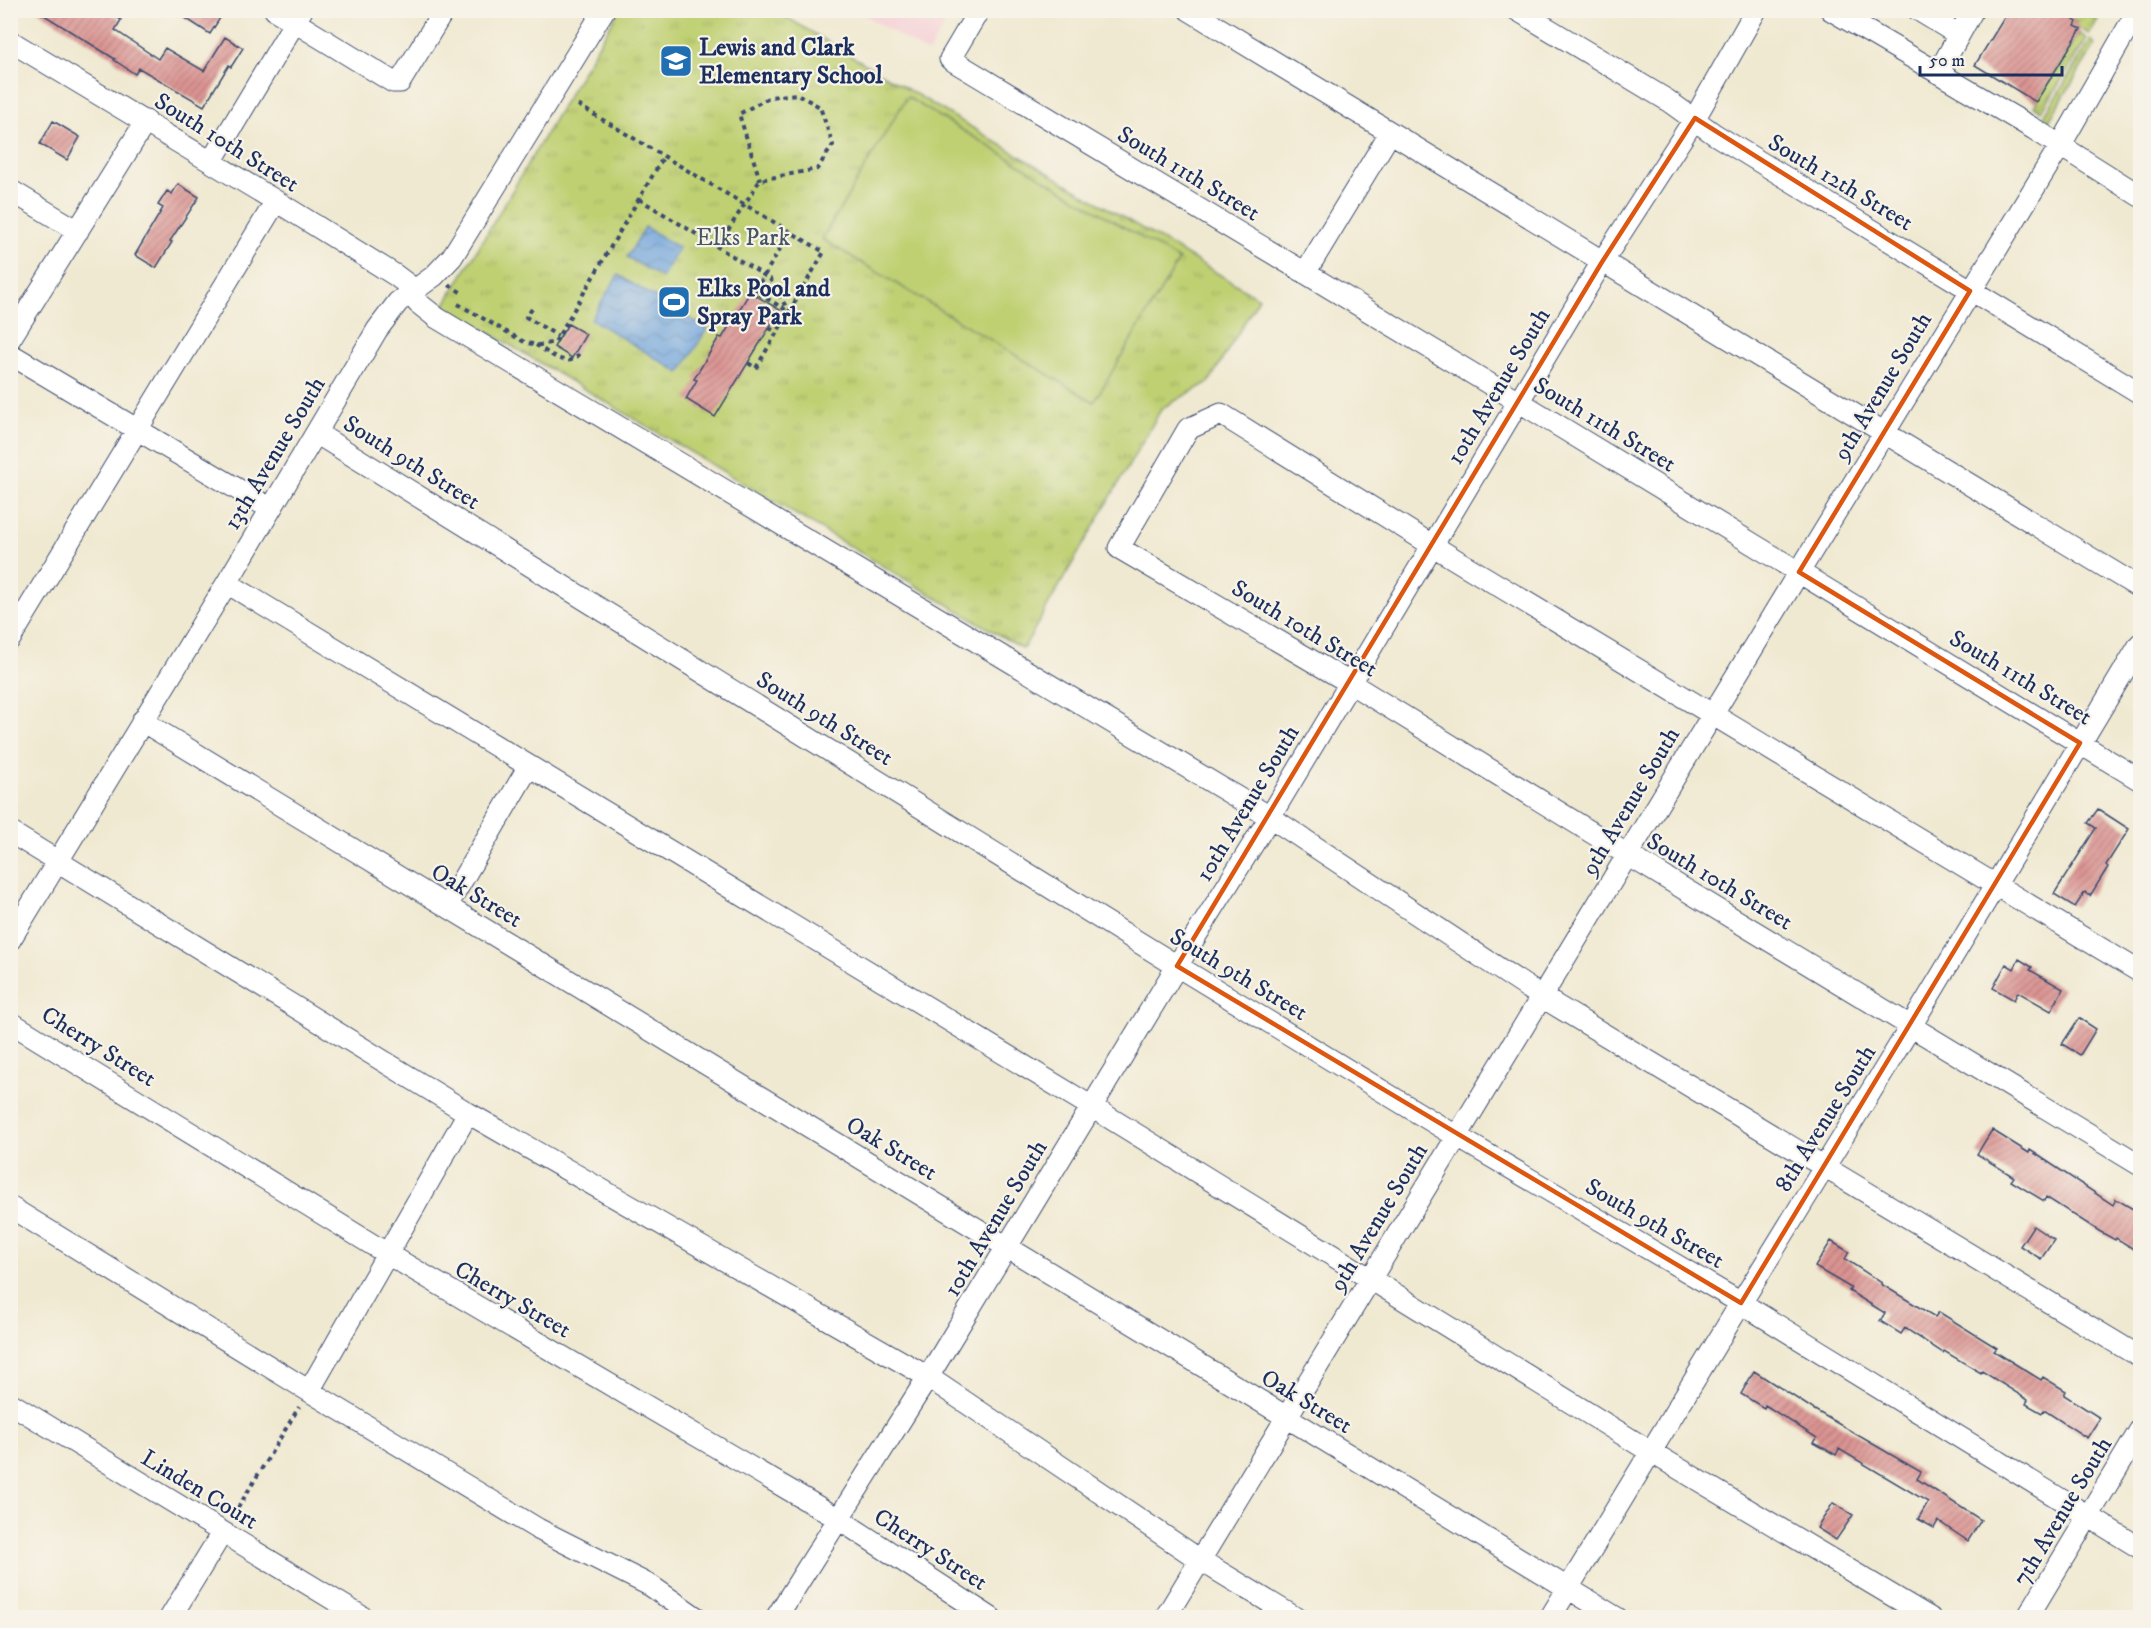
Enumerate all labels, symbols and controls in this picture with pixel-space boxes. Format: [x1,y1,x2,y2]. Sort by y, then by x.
place label: Lewis and Clark Elementary School [699,33,883,91]
scale bar [1920,39,2062,77]
school or university icon: Lewis and Clark Elementary School [658,43,694,79]
text: 50 m [1929,50,1965,72]
street label: South 10th Street [149,86,305,199]
street label: South 11th Street [1112,120,1266,228]
street label: South 12th Street [1762,128,1919,238]
park label: Elks Park [696,223,790,253]
place label: Elks Pool and Spray Park [697,274,831,332]
sports icon: Elks Pool and Spray Park [656,284,692,320]
street label: 10th Avenue South [1440,302,1558,470]
street label: 9th Avenue South [1826,306,1939,467]
street label: 13th Avenue South [217,371,333,536]
street label: South 11th Street [1528,371,1682,479]
street label: South 9th Street [338,409,486,517]
street label: South 10th Street [1226,573,1383,684]
street label: South 11th Street [1944,624,2098,732]
street label: South 9th Street [751,665,899,773]
street label: 10th Avenue South [1189,719,1307,887]
street label: 9th Avenue South [1574,721,1687,882]
street label: South 10th Street [1641,826,1798,937]
street label: Oak Street [425,857,528,935]
street label: South 9th Street [1164,922,1313,1028]
street label: Cherry Street [36,1000,162,1094]
street label: 8th Avenue South [1769,1039,1883,1198]
street label: Oak Street [840,1110,943,1188]
street label: 10th Avenue South [937,1134,1055,1302]
street label: 9th Avenue South [1322,1137,1435,1298]
street label: South 9th Street [1580,1172,1730,1276]
street label: Cherry Street [449,1254,576,1345]
street label: Oak Street [1255,1363,1358,1441]
street label: 7th Avenue South [2007,1431,2119,1591]
street label: Linden Court [135,1443,264,1537]
street label: Cherry Street [868,1502,993,1598]

